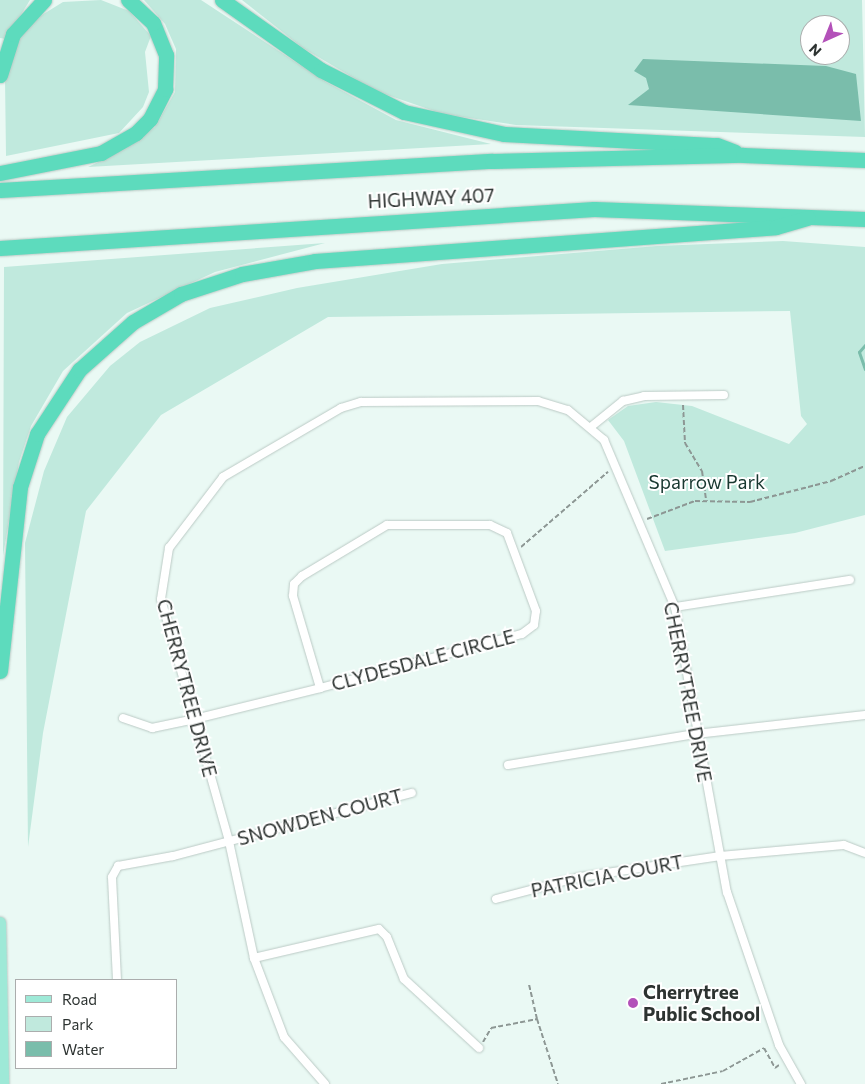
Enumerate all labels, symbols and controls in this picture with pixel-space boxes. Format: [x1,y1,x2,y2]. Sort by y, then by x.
north arrow [800,15,850,65]
text: N [805,41,825,60]
street label: HIGHWAY 407 [367,183,495,213]
park label: Sparrow Park [649,471,765,493]
street label: CHERRYTREE DRIVE [152,597,222,779]
street label: CHERRYTREE DRIVE [659,600,717,784]
street label: CLYDESDALE CIRCLE [329,625,517,695]
street label: SNOWDEN COURT [235,784,405,850]
street label: PATRICIA COURT [529,850,685,902]
legend [15,979,178,1069]
place label: Cherrytree Public School [643,981,760,1025]
text: Road [62,990,97,1008]
marker: Cherrytree Public School [627,997,639,1009]
text: Park [62,1015,93,1033]
text: Water [62,1040,104,1058]

